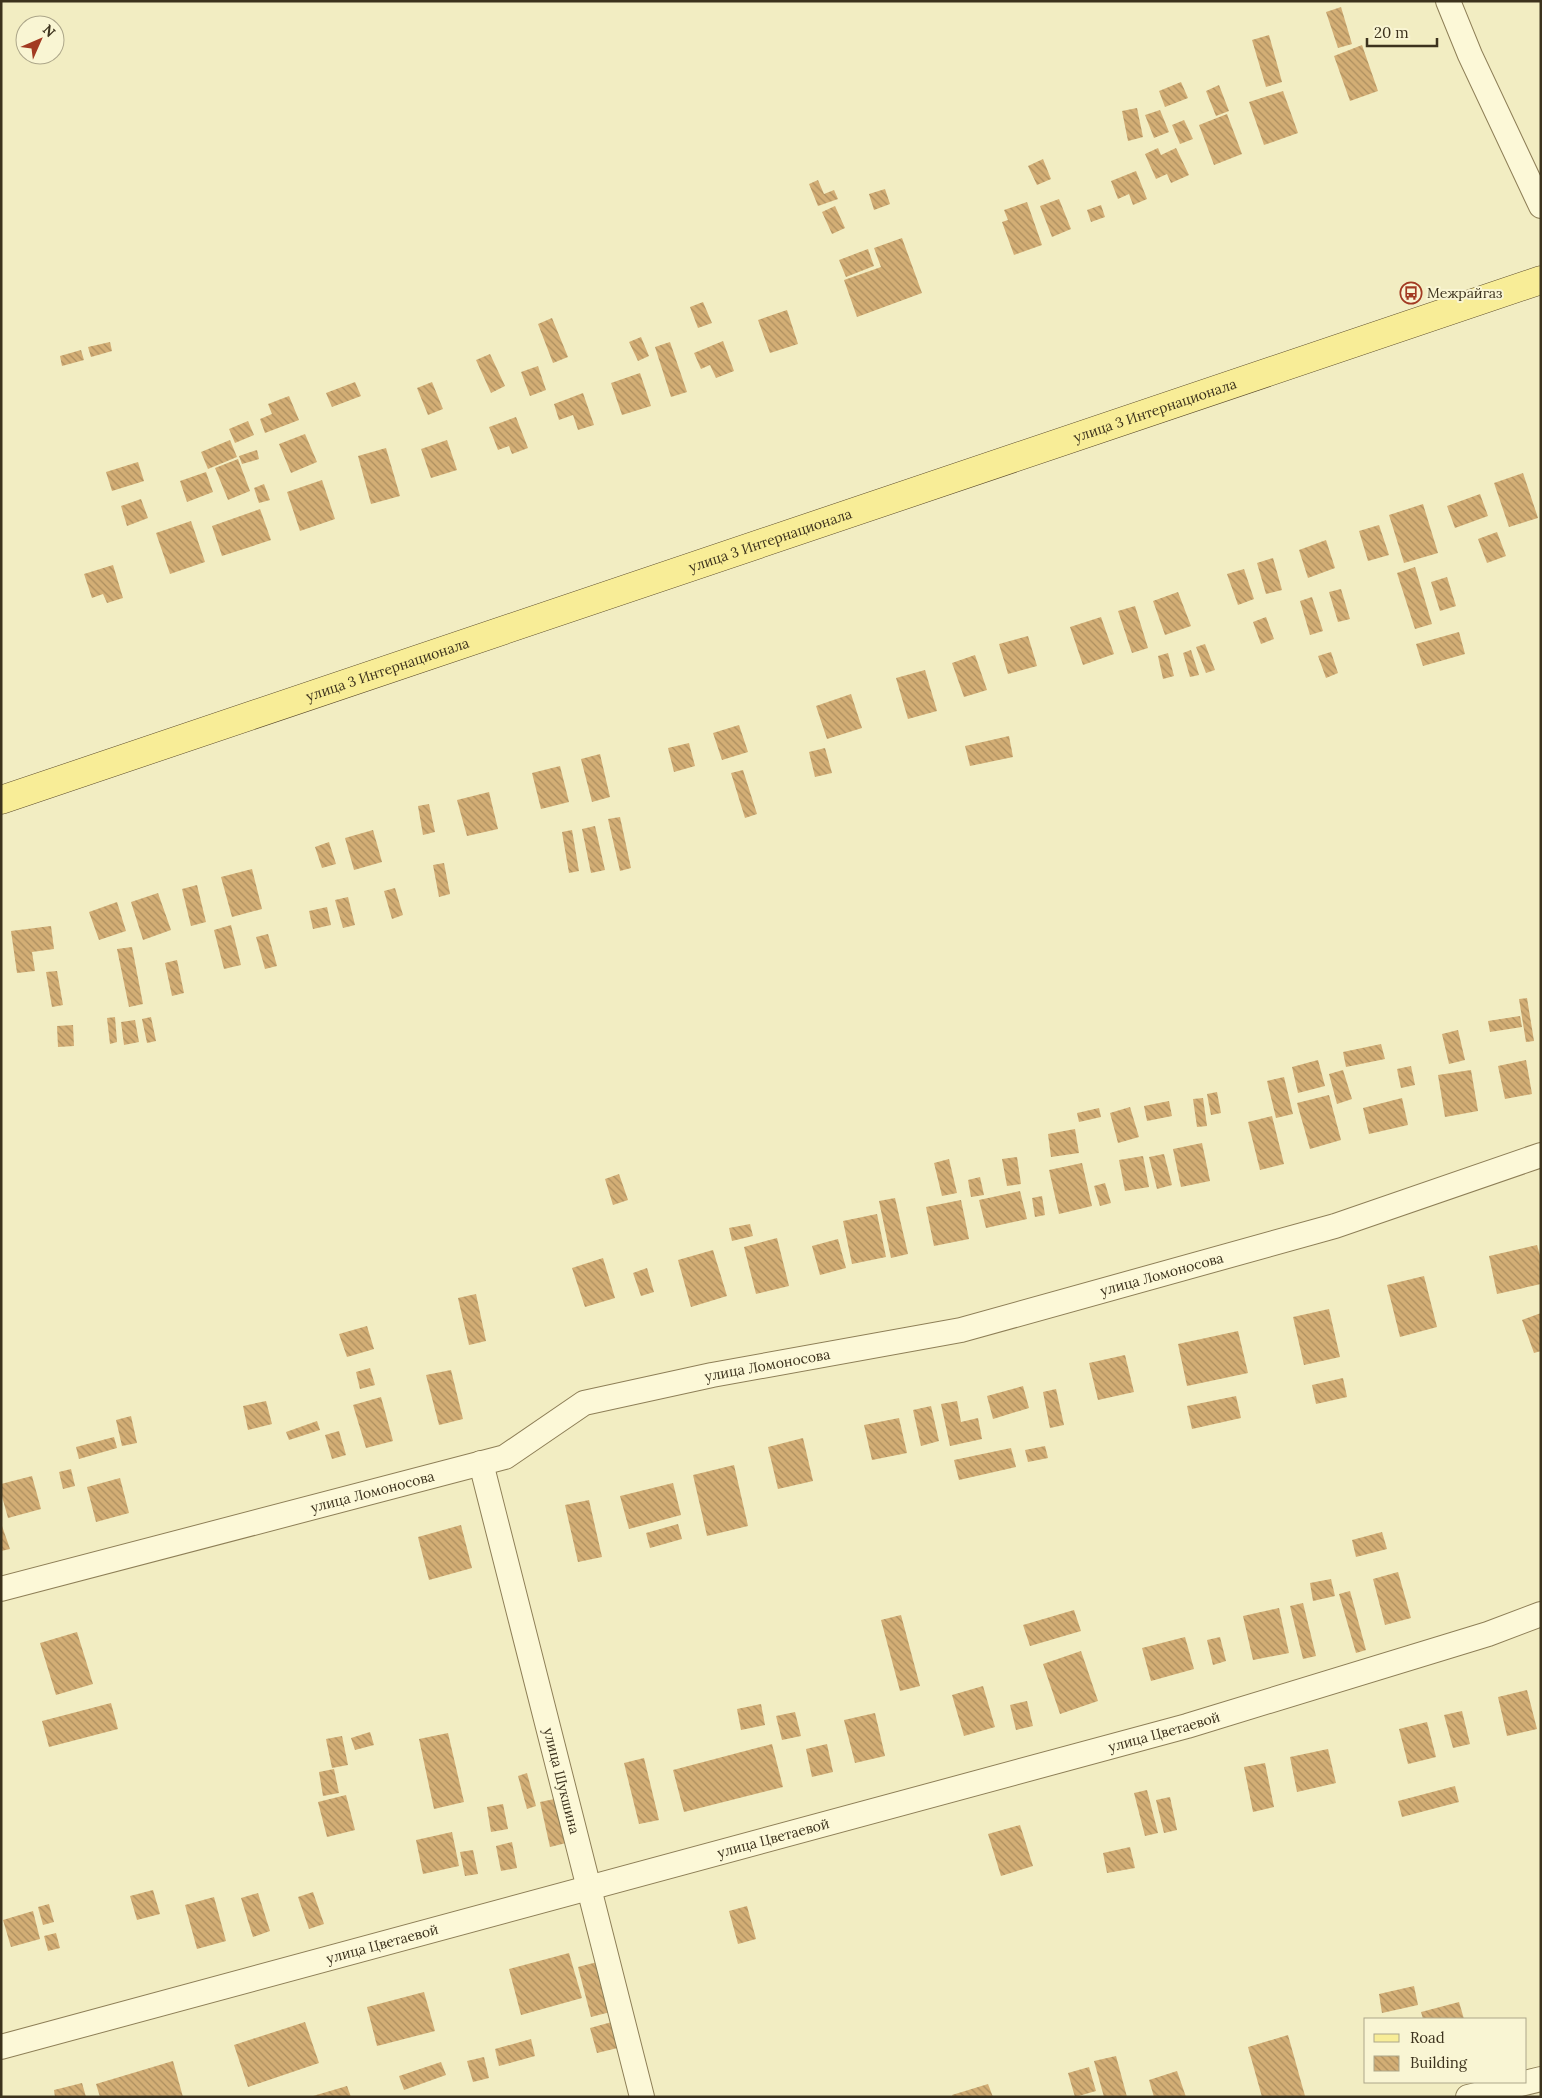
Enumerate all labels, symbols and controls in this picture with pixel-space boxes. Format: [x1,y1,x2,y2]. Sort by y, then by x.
north arrow [15,15,65,65]
scale bar [1367,15,1437,47]
text: N [39,21,60,41]
text: 20 m [1374,23,1409,42]
bus stop icon: Межрайгаз [1399,281,1423,305]
place label: Межрайгаз [1427,284,1503,302]
street label: улица 3 Интернационала [1071,374,1239,446]
street label: улица 3 Интернационала [686,504,854,576]
street label: улица 3 Интернационала [304,634,471,705]
street label: улица Ломоносова [1098,1248,1225,1300]
street label: улица Ломоносова [703,1345,832,1385]
street label: улица Ломоносова [309,1467,436,1517]
street label: улица Цветаевой [1106,1707,1222,1756]
street label: улица Шукшина [540,1726,584,1836]
street label: улица Цветаевой [715,1814,831,1862]
street label: улица Цветаевой [324,1920,441,1968]
legend [1364,2018,1527,2083]
text: Road [1410,2028,1445,2047]
text: Building [1410,2053,1468,2072]

